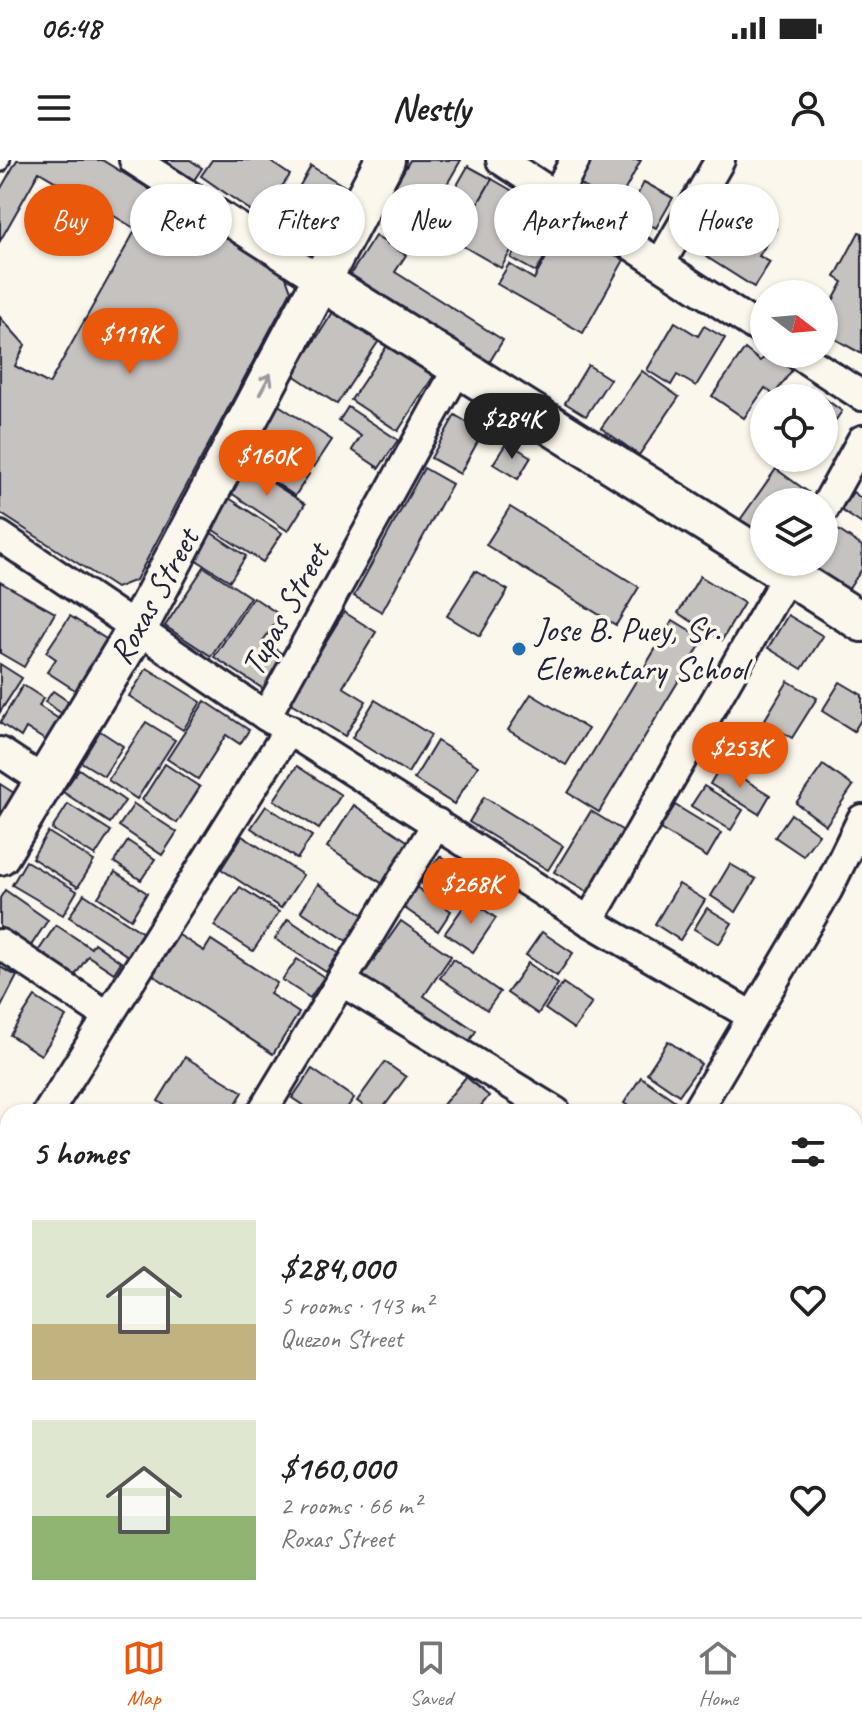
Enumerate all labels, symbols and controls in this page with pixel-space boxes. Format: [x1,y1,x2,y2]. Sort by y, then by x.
text: 06:48 [40,9,101,47]
text: Nestly [392,85,470,131]
icon: menu [32,86,76,130]
icon: person [786,86,830,130]
chip: Buy [24,184,114,256]
chip: Rent [130,184,232,256]
chip: Filters [248,184,365,256]
chip: New [381,184,478,256]
chip: Apartment [494,184,653,256]
chip: House [669,184,779,256]
north arrow [750,280,838,368]
map controls [750,280,838,576]
pin: $119K [74,308,186,376]
text: $119K [100,317,160,350]
one-way arrow [258,373,274,397]
button: locate [750,384,838,472]
pin: $284K [456,393,568,461]
text: $284K [482,402,542,435]
pin: $160K [211,430,323,498]
text: $160K [237,439,297,472]
button: layers [750,488,838,576]
street label: Roxas Street [99,518,210,672]
street label: Tupas Street [231,532,340,683]
place label: Jose B. Puey, Sr. Elementary School [533,608,754,690]
marker: Jose B. Puey, Sr. Elementary School [510,640,528,658]
pin: $253K [684,722,796,790]
text: $253K [710,731,770,764]
pin: $268K [415,858,527,926]
text: $268K [441,867,501,900]
icon: filters [786,1130,830,1174]
text: 5 homes [32,1131,127,1174]
text: $284,000 [280,1246,394,1289]
icon: home [96,1252,192,1348]
icon: heart [786,1278,830,1322]
text: 5 rooms · 143 m² [280,1289,432,1322]
text: Quezon Street [280,1322,403,1355]
text: $160,000 [280,1446,395,1489]
icon: home [96,1452,192,1548]
icon: heart [786,1478,830,1522]
text: 2 rooms · 66 m² [280,1489,421,1522]
text: Roxas Street [280,1522,394,1555]
tab: Map [122,1636,166,1712]
tab: Saved [409,1636,453,1712]
tab: Home [696,1636,740,1712]

